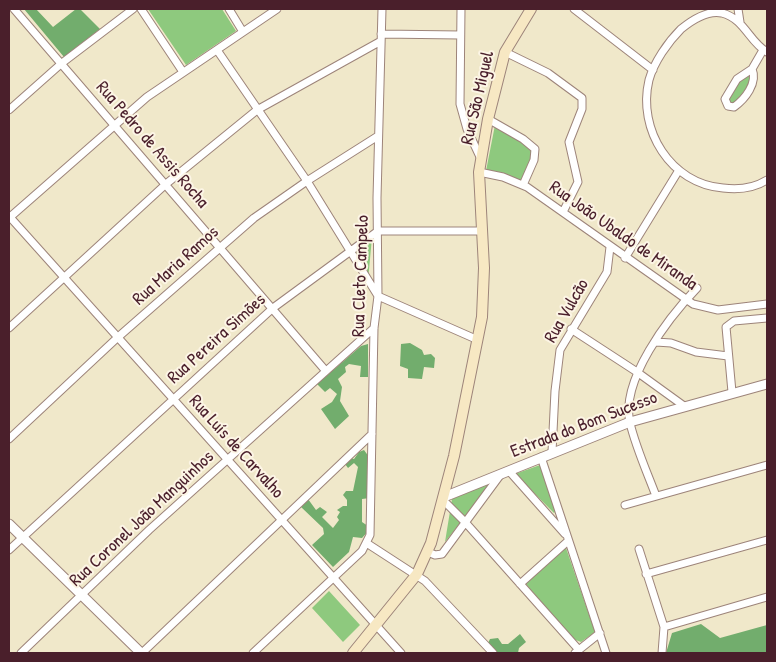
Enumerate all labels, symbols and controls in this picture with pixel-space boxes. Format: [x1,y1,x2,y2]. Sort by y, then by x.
street label: Rua São Miguel [457,49,499,147]
street label: Rua Pedro de Assis Rocha [91,77,213,213]
street label: Rua João Ubaldo de Miranda [545,177,701,295]
street label: Rua Cleto Campelo [348,215,374,337]
street label: Rua Maria Ramos [129,222,223,310]
street label: Rua Vulcão [540,275,594,347]
street label: Rua Pereira Simões [164,289,270,389]
street label: Estrada do Bom Sucesso [508,387,660,463]
street label: Rua Luís de Carvalho [184,391,288,503]
street label: Rua Coronel João Manguinhos [65,446,219,592]

